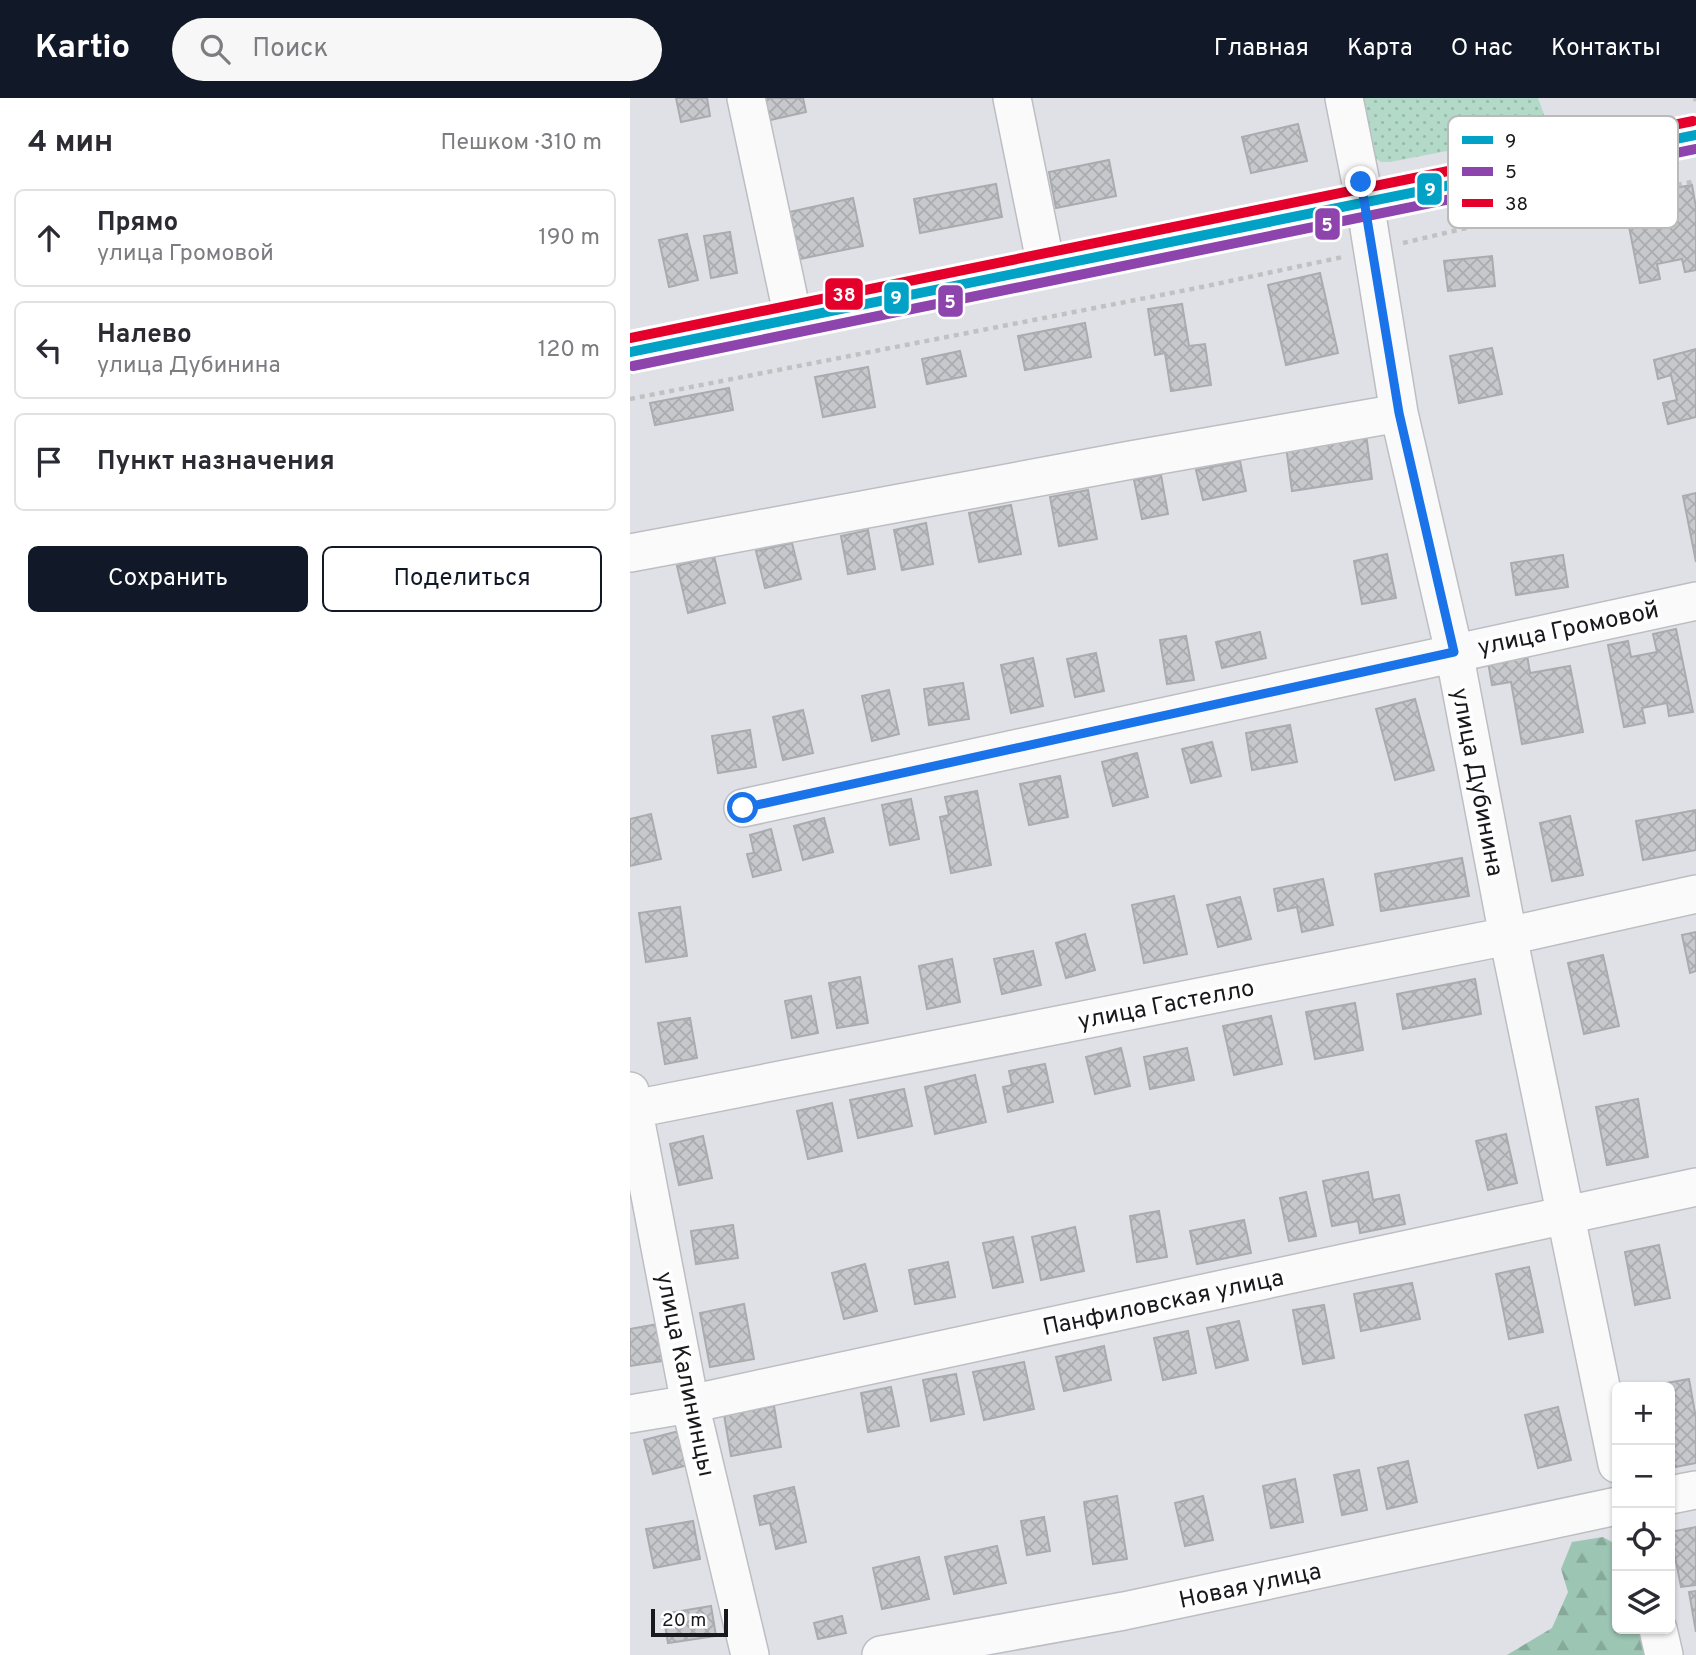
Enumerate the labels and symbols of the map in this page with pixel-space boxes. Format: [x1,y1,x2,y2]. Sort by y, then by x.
legend [1448,116,1678,228]
text: 9 [1505,130,1516,154]
text: 5 [1505,161,1517,185]
route end [1345,166,1376,197]
line badge: 9 [1416,172,1443,206]
text: 9 [1424,179,1436,203]
text: 38 [1505,193,1528,217]
line badge: 5 [1314,207,1341,241]
text: 5 [1321,214,1333,238]
line badge: 38 [824,277,864,311]
line badge: 9 [883,281,910,315]
text: 38 [832,284,856,308]
line badge: 5 [937,284,964,318]
text: 9 [890,287,902,311]
text: 5 [944,291,956,315]
street label: улица Громовой [1475,596,1662,664]
street label: улица Дубинина [1443,686,1509,879]
route start [727,792,758,823]
street label: улица Гастелло [1076,974,1257,1038]
street label: Панфиловская улица [1040,1264,1287,1344]
street label: улица Калининцы [648,1269,720,1480]
street label: Новая улица [1176,1557,1324,1617]
scale bar [651,1606,728,1638]

